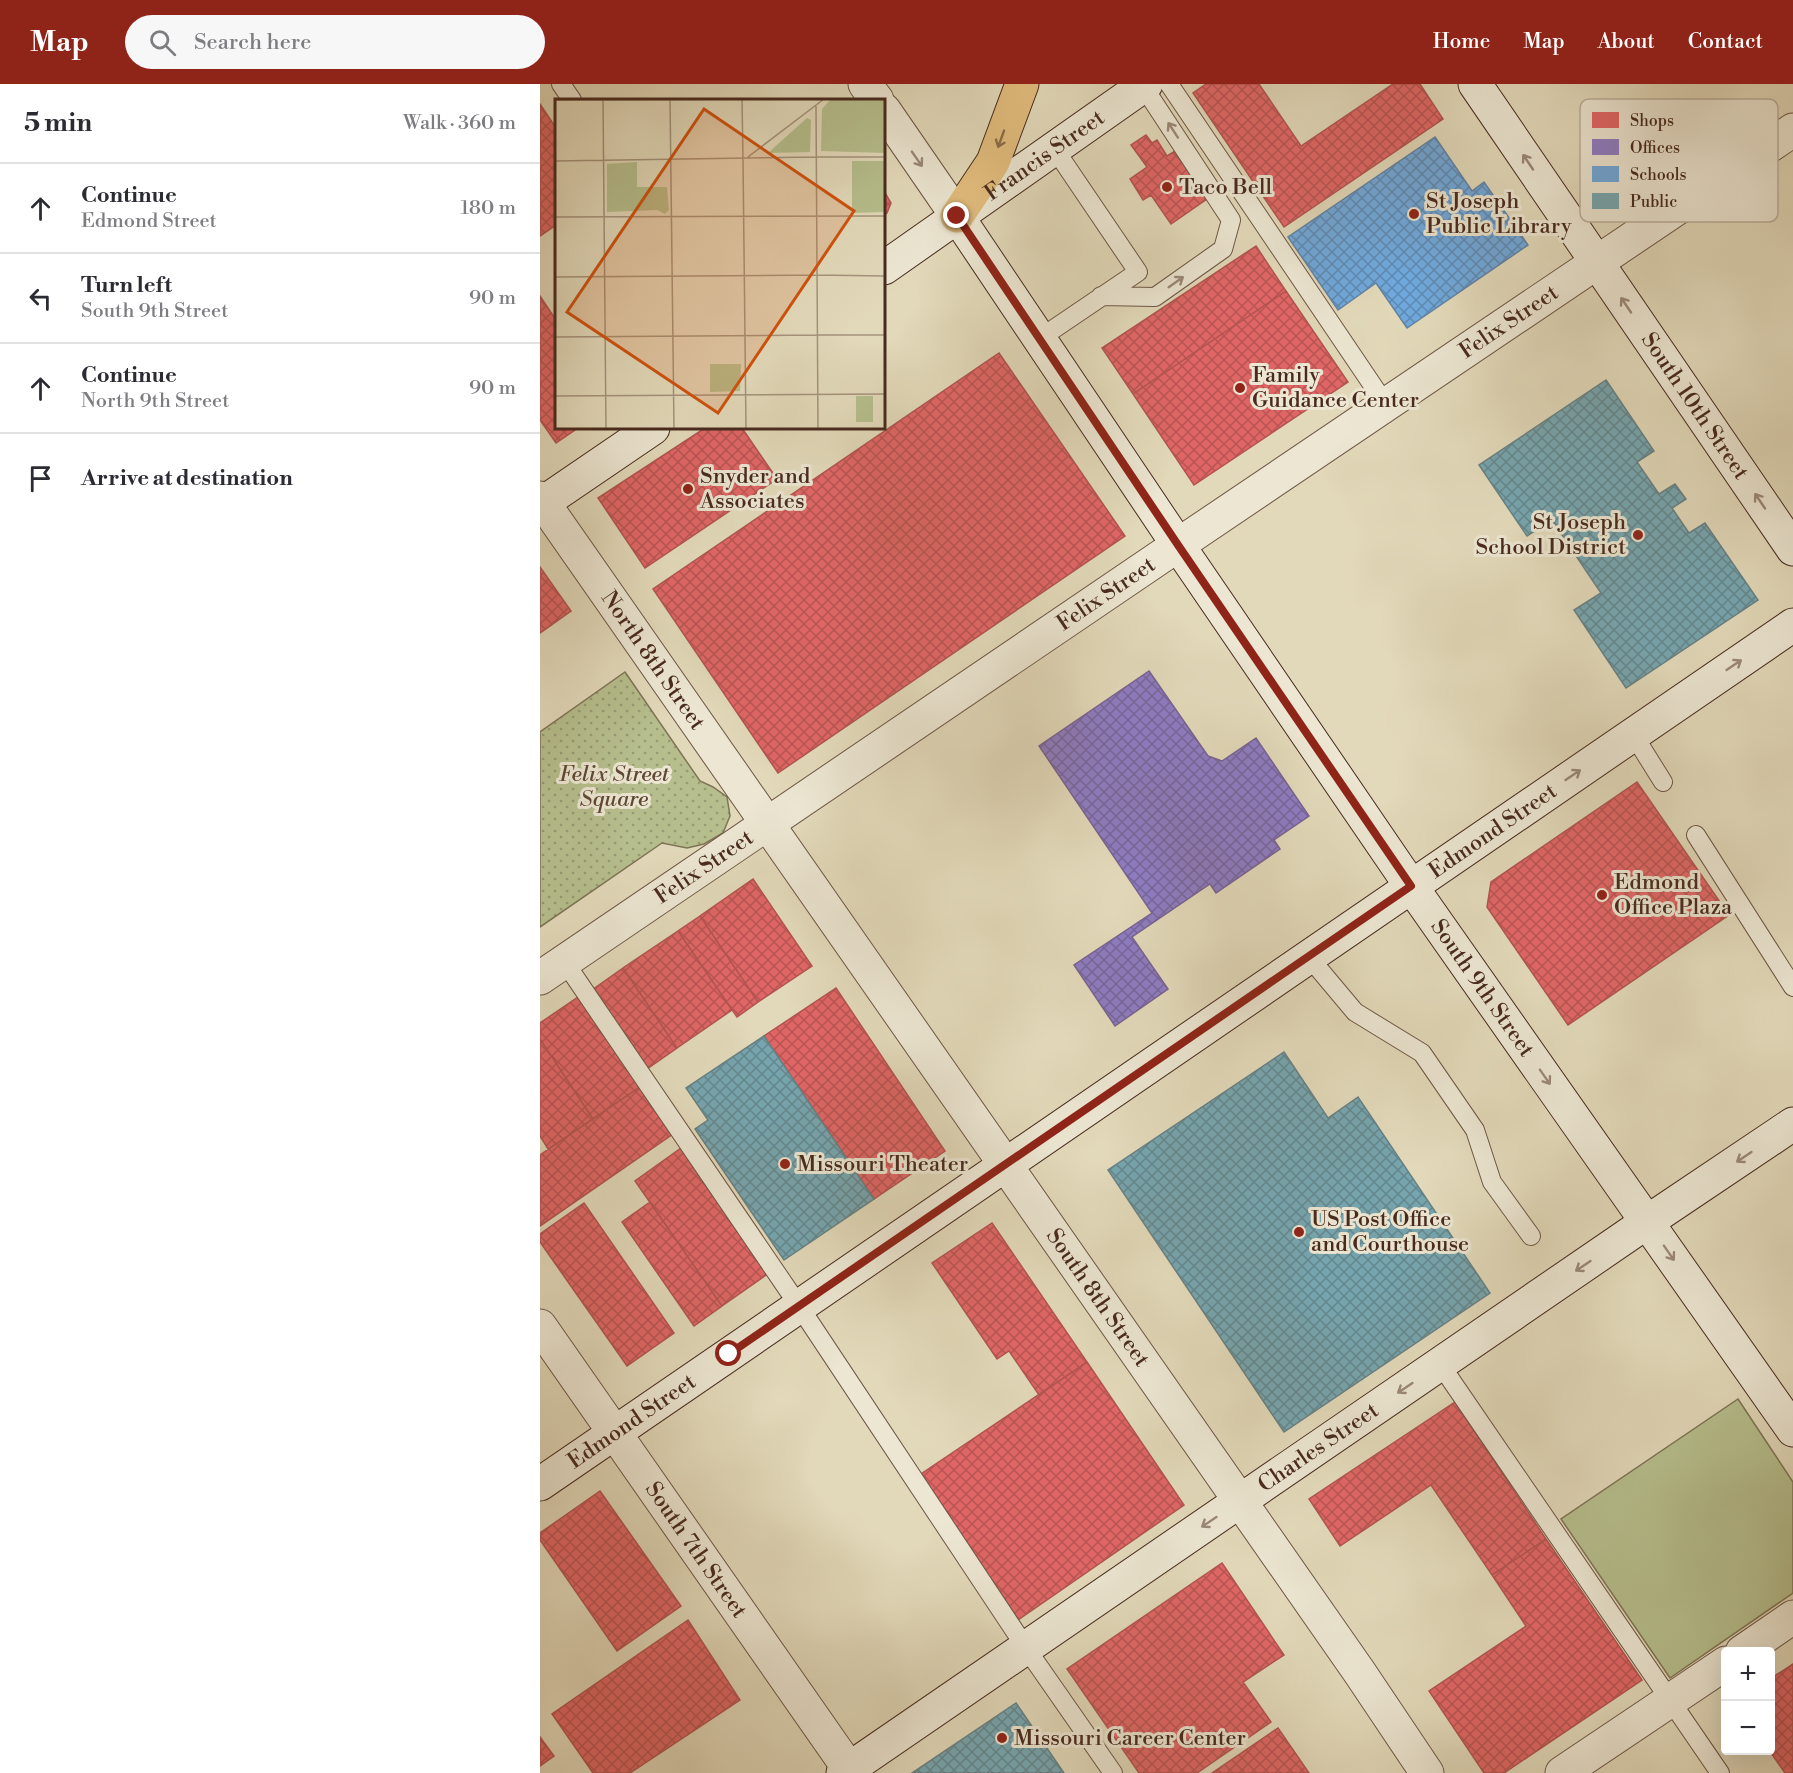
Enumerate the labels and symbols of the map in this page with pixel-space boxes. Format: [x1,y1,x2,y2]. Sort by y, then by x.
inset map [555,99,885,429]
legend [1580,99,1778,222]
street label: Francis Street [979,104,1110,207]
text: Shops [1630,111,1674,131]
one-way arrow [1166,122,1179,139]
one-way arrow [995,129,1006,148]
text: Offices [1630,138,1680,158]
one-way arrow [911,150,923,166]
one-way arrow [1522,154,1534,171]
text: Schools [1630,165,1686,185]
place label: Taco Bell [1179,174,1272,201]
marker: Taco Bell [1160,180,1174,194]
place label: St Joseph Public Library [1426,188,1572,240]
text: Public [1630,192,1677,212]
route end [943,202,969,228]
marker: St Joseph Public Library [1407,207,1421,221]
one-way arrow [1167,276,1183,288]
street label: Felix Street [1454,279,1563,365]
one-way arrow [1620,297,1632,314]
street label: South 10th Street [1635,327,1755,485]
place label: Family Guidance Center [1252,362,1419,414]
marker: Family Guidance Center [1233,381,1247,395]
place label: Snyder and Associates [699,463,811,515]
marker: Snyder and Associates [681,482,695,496]
one-way arrow [1754,493,1766,509]
place label: St Joseph School District [1475,509,1626,561]
marker: St Joseph School District [1631,528,1645,542]
street label: Felix Street [1051,551,1161,637]
street label: North 8th Street [595,586,711,735]
one-way arrow [1725,659,1742,671]
park label: Felix Street Square [559,761,670,813]
one-way arrow [1564,769,1580,781]
street label: Edmond Street [1423,777,1562,884]
street label: Felix Street [649,824,758,910]
place label: Edmond Office Plaza [1614,869,1733,921]
marker: Edmond Office Plaza [1595,888,1609,902]
street label: South 9th Street [1425,914,1540,1062]
one-way arrow [1539,1068,1551,1084]
place label: Missouri Theater [797,1151,968,1178]
one-way arrow [1737,1151,1753,1163]
marker: Missouri Theater [778,1157,792,1171]
place label: US Post Office and Courthouse [1311,1206,1469,1258]
street label: South 8th Street [1040,1223,1156,1372]
marker: US Post Office and Courthouse [1292,1225,1306,1239]
one-way arrow [1663,1245,1675,1261]
one-way arrow [1575,1260,1592,1272]
route start [715,1340,741,1366]
street label: Edmond Street [562,1368,701,1475]
one-way arrow [1397,1382,1414,1394]
street label: Charles Street [1253,1397,1384,1498]
street label: South 7th Street [639,1477,753,1623]
one-way arrow [1202,1516,1218,1528]
place label: Missouri Career Center [1014,1725,1246,1752]
marker: Missouri Career Center [995,1731,1009,1745]

